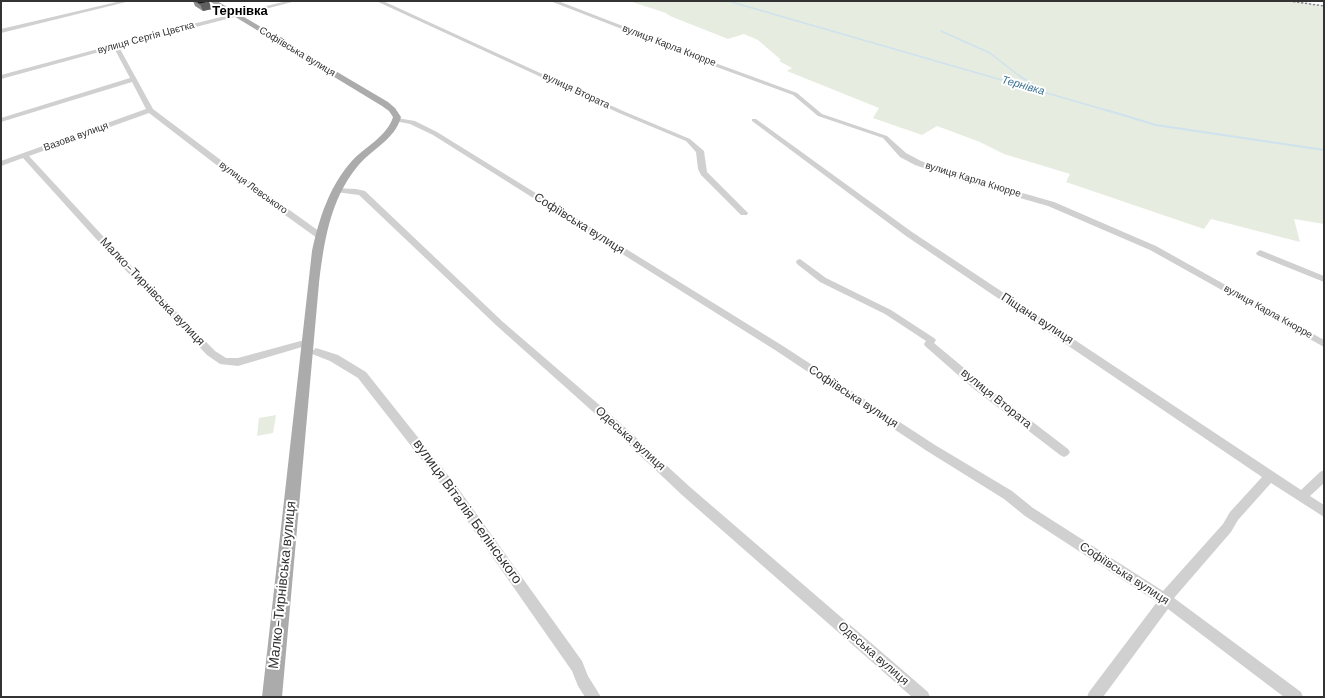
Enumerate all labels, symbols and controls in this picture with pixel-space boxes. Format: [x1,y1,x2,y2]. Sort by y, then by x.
district label: Тернівка [212,4,268,20]
street label: вулиця Сергія Цвєтка [96,19,196,57]
street label: вулиця Карла Кнорре [620,23,718,69]
street label: Софіївська вулиця [257,25,337,79]
street label: вулиця Втората [541,70,611,112]
water label: Тернівка [1000,74,1046,98]
street label: Вазова вулиця [42,120,110,154]
street label: вулиця Левського [216,159,290,217]
street label: вулиця Карла Кнорре [924,160,1022,200]
street label: Софіївська вулиця [531,190,627,258]
street label: Малко-Тирнівська вулиця [97,235,207,349]
street label: вулиця Карла Кнорре [1222,283,1314,341]
street label: Піщана вулиця [998,290,1076,348]
street label: Софіївська вулиця [805,363,901,431]
street label: вулиця Втората [958,366,1034,432]
street label: Одеська вулиця [592,404,668,474]
street label: вулиця Віталія Белінського [409,436,525,588]
street label: Малко-Тирнівська вулиця [266,500,300,670]
street label: Софіївська вулиця [1076,540,1172,608]
street label: Одеська вулиця [835,619,911,689]

